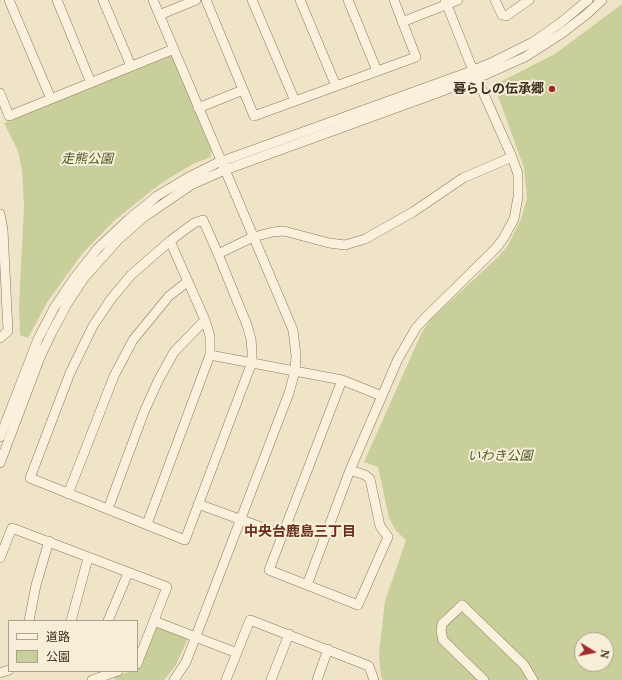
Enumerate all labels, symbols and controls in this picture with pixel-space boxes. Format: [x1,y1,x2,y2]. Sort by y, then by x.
place label: 暮らしの伝承郷 [453,81,544,97]
marker: 暮らしの伝承郷 [547,84,557,94]
park label: 走熊公園 [61,151,113,167]
park label: いわき公園 [468,448,532,464]
district label: 中央台鹿島三丁目 [244,524,356,540]
legend [8,620,138,672]
text: 道路 [46,628,70,645]
north arrow [574,632,614,672]
text: 公園 [46,648,70,665]
text: N [597,648,613,660]

